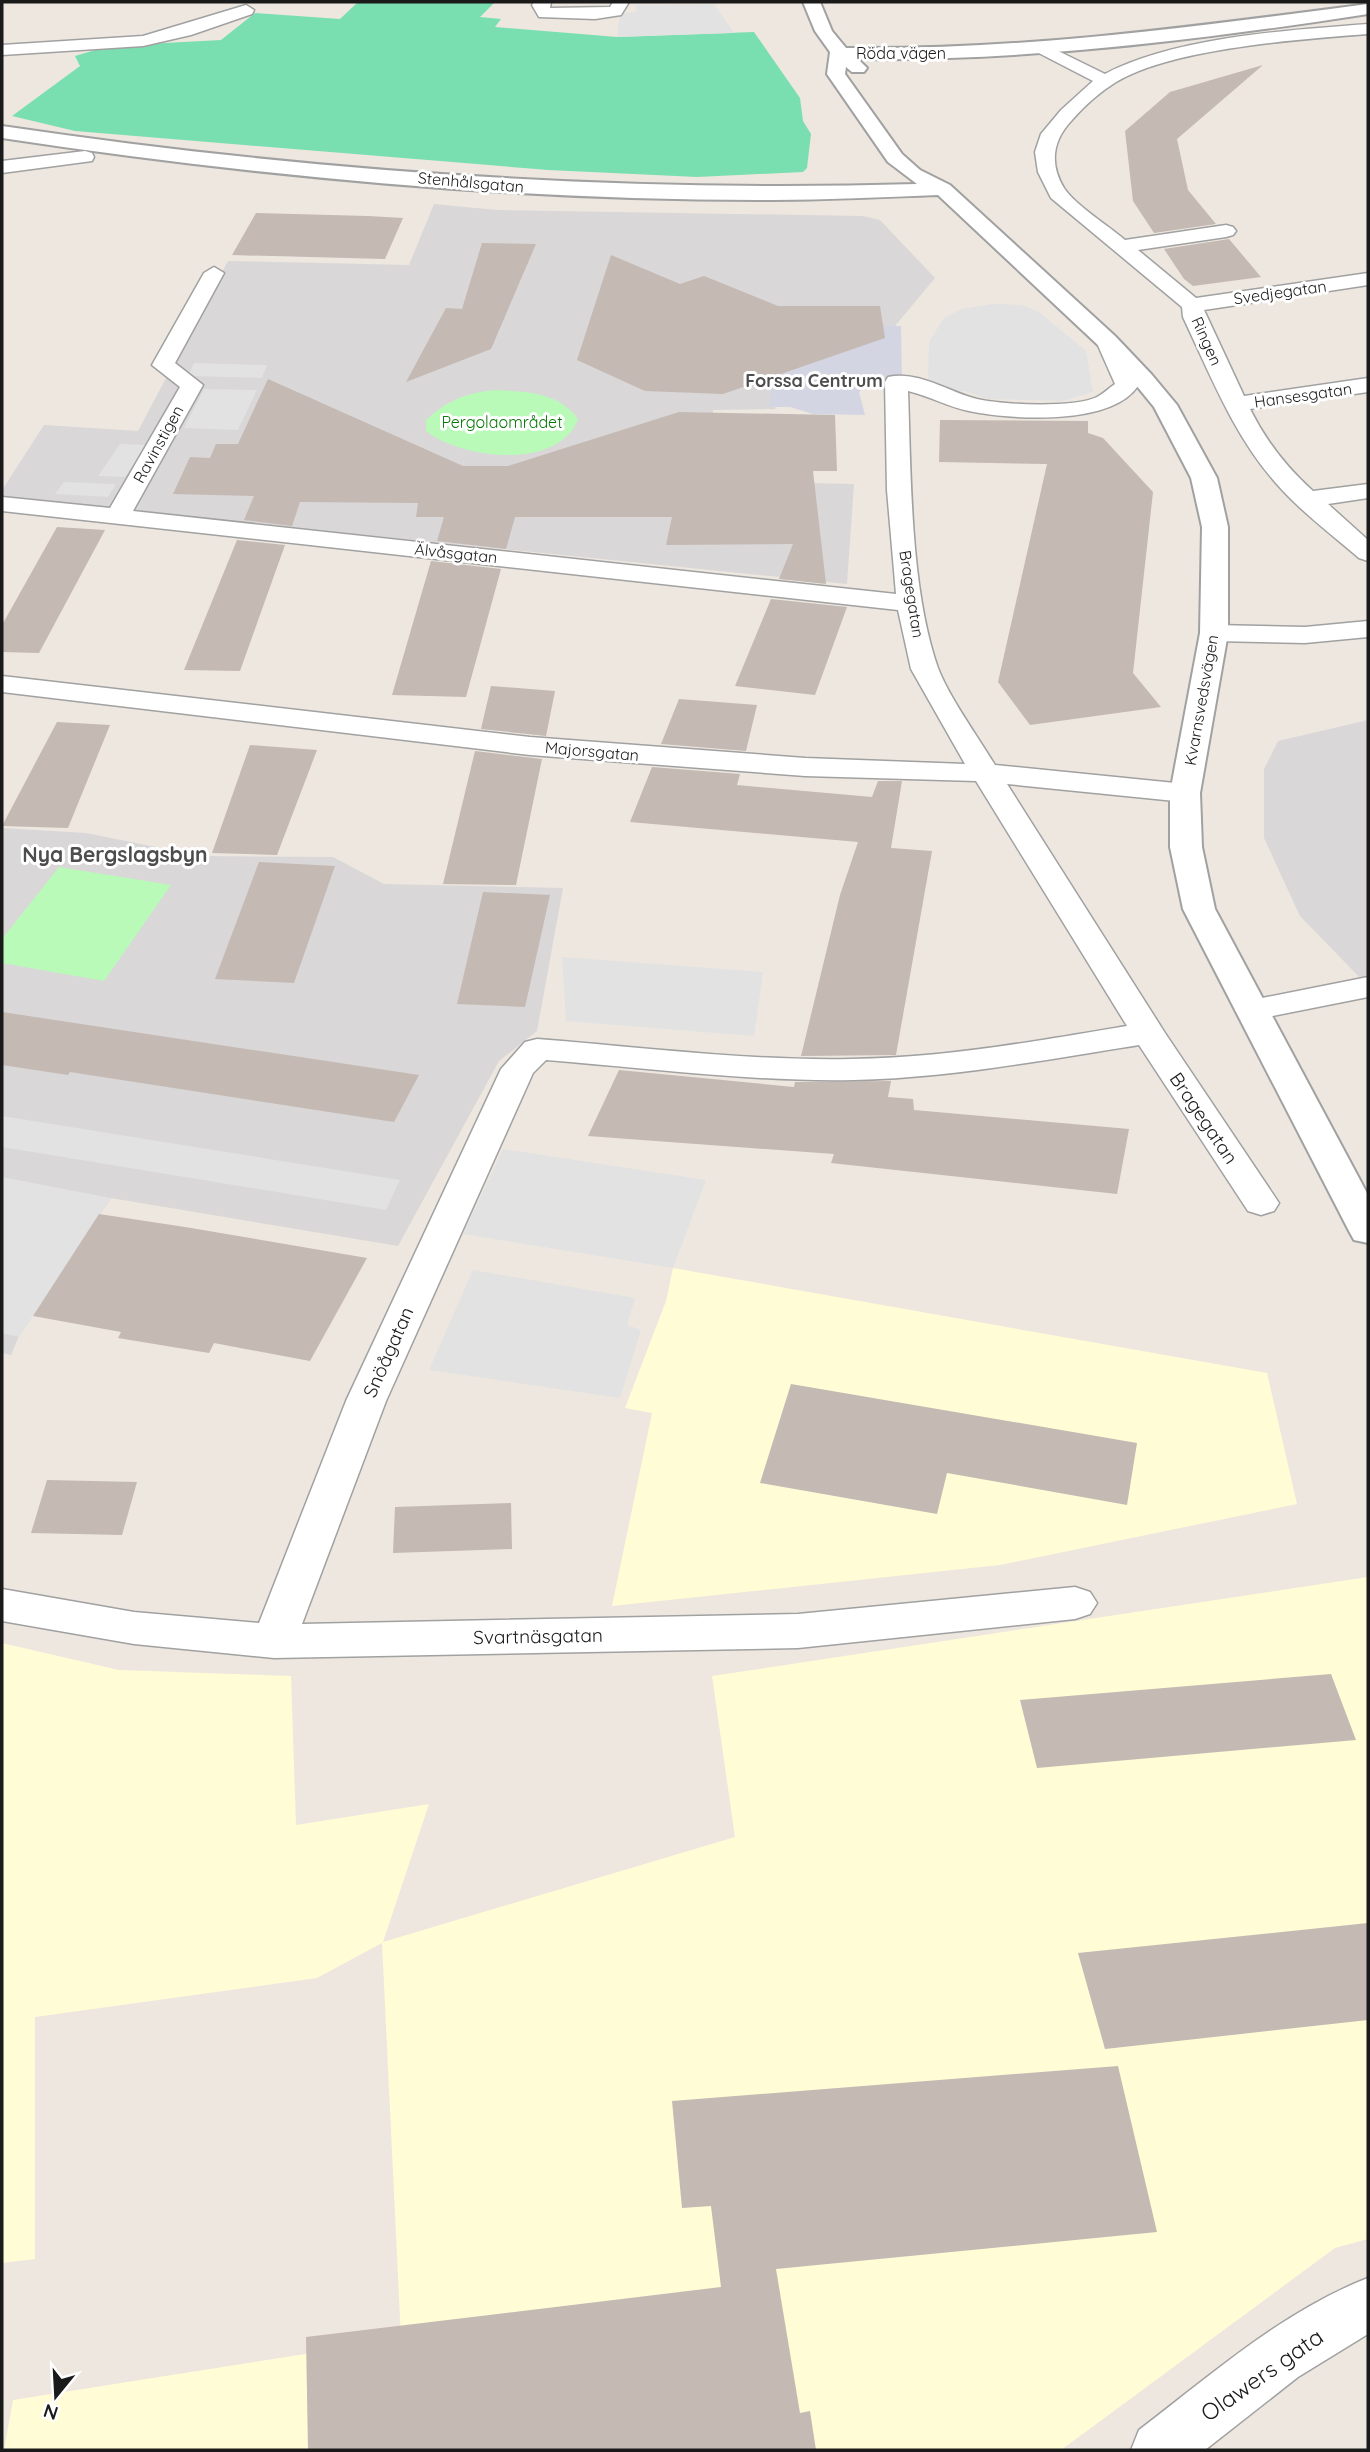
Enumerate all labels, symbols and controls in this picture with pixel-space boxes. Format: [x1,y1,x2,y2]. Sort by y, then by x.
street label: Röda vägen [856,43,946,63]
street label: Stenhålsgatan [417,167,525,197]
street label: Svedjegatan [1232,276,1328,308]
street label: Ringen [1187,313,1227,369]
district label: Forssa Centrum [745,369,883,392]
street label: Hansesgatan [1253,378,1353,412]
street label: Ravinstigen [128,402,188,486]
park label: Pergolaområdet [441,412,563,432]
street label: Älvåsgatan [414,539,498,567]
street label: Bragegatan [895,549,929,639]
street label: Kvarnsvedsvägen [1180,633,1222,767]
street label: Majorsgatan [544,737,640,765]
district label: Nya Bergslagsbyn [22,841,208,867]
street label: Bragegatan [1165,1068,1243,1168]
street label: Snöågatan [357,1303,419,1401]
street label: Svartnäsgatan [473,1623,603,1649]
street label: Olawers gata [1195,2322,1329,2427]
north arrow [21,2361,91,2431]
text: N [40,2399,61,2426]

